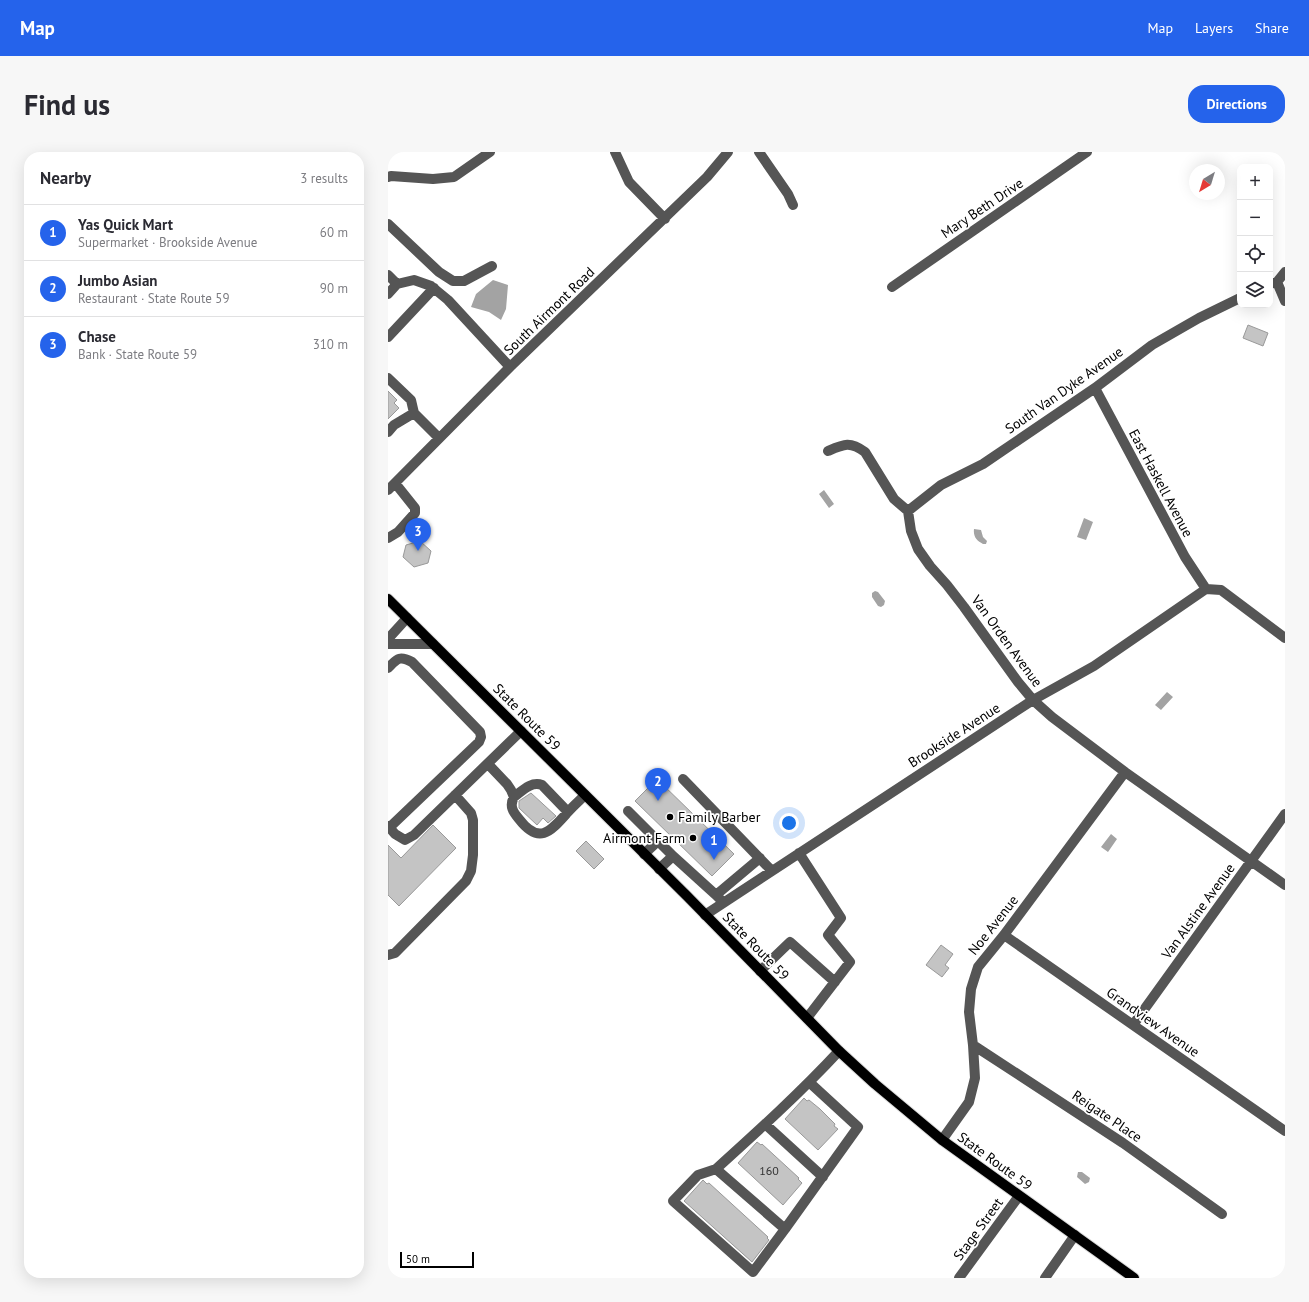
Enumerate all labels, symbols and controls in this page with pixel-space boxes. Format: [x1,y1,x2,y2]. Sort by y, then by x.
text: Map [20,16,55,40]
text: Map [1147,19,1173,37]
text: Layers [1195,19,1233,37]
text: Share [1255,19,1289,37]
button: Directions [1188,85,1285,123]
text: Find us [24,86,110,123]
north arrow [1189,164,1225,200]
map controls [1237,164,1273,308]
button: + [1237,164,1273,200]
text: Nearby [40,167,91,189]
text: 3 results [300,170,348,187]
street label: Mary Beth Drive [937,174,1027,242]
button: − [1237,200,1273,236]
text: Yas Quick Mart [78,215,173,234]
text: 1 [49,224,57,241]
text: 60 m [320,224,348,241]
text: Supermarket · Brookside Avenue [78,234,257,251]
button: locate [1237,236,1273,272]
street label: South Airmont Road [500,263,598,359]
text: Jumbo Asian [78,271,158,290]
button: layers [1237,272,1273,308]
text: 2 [49,280,57,297]
text: 90 m [320,280,348,297]
text: Restaurant · State Route 59 [78,290,230,307]
text: Chase [78,327,116,346]
text: 3 [49,336,57,353]
text: 310 m [313,336,348,353]
street label: South Van Dyke Avenue [1002,342,1126,438]
text: Bank · State Route 59 [78,346,197,363]
street label: East Haskell Avenue [1125,426,1197,540]
pin: 3 [405,518,431,551]
street label: Van Orden Avenue [967,591,1046,690]
street label: State Route 59 [490,680,564,754]
street label: Brookside Avenue [905,699,1003,771]
pin: 2 [645,768,671,801]
place label: Family Barber [678,808,761,826]
marker: Family Barber [665,812,675,822]
your location [779,813,799,833]
pin: 1 [701,827,727,860]
place label: Airmont Farm [603,829,685,847]
marker: Airmont Farm [688,833,698,843]
street label: Van Alstine Avenue [1157,860,1239,963]
street label: Noe Avenue [964,891,1022,959]
street label: State Route 59 [719,908,793,984]
street label: Grandview Avenue [1103,983,1203,1061]
street label: Reigate Place [1069,1086,1145,1146]
street label: State Route 59 [954,1128,1036,1194]
house number: 160 [759,1163,779,1178]
street label: Stage Street [949,1194,1007,1264]
scale bar [400,1250,474,1269]
text: 50 m [406,1252,430,1266]

